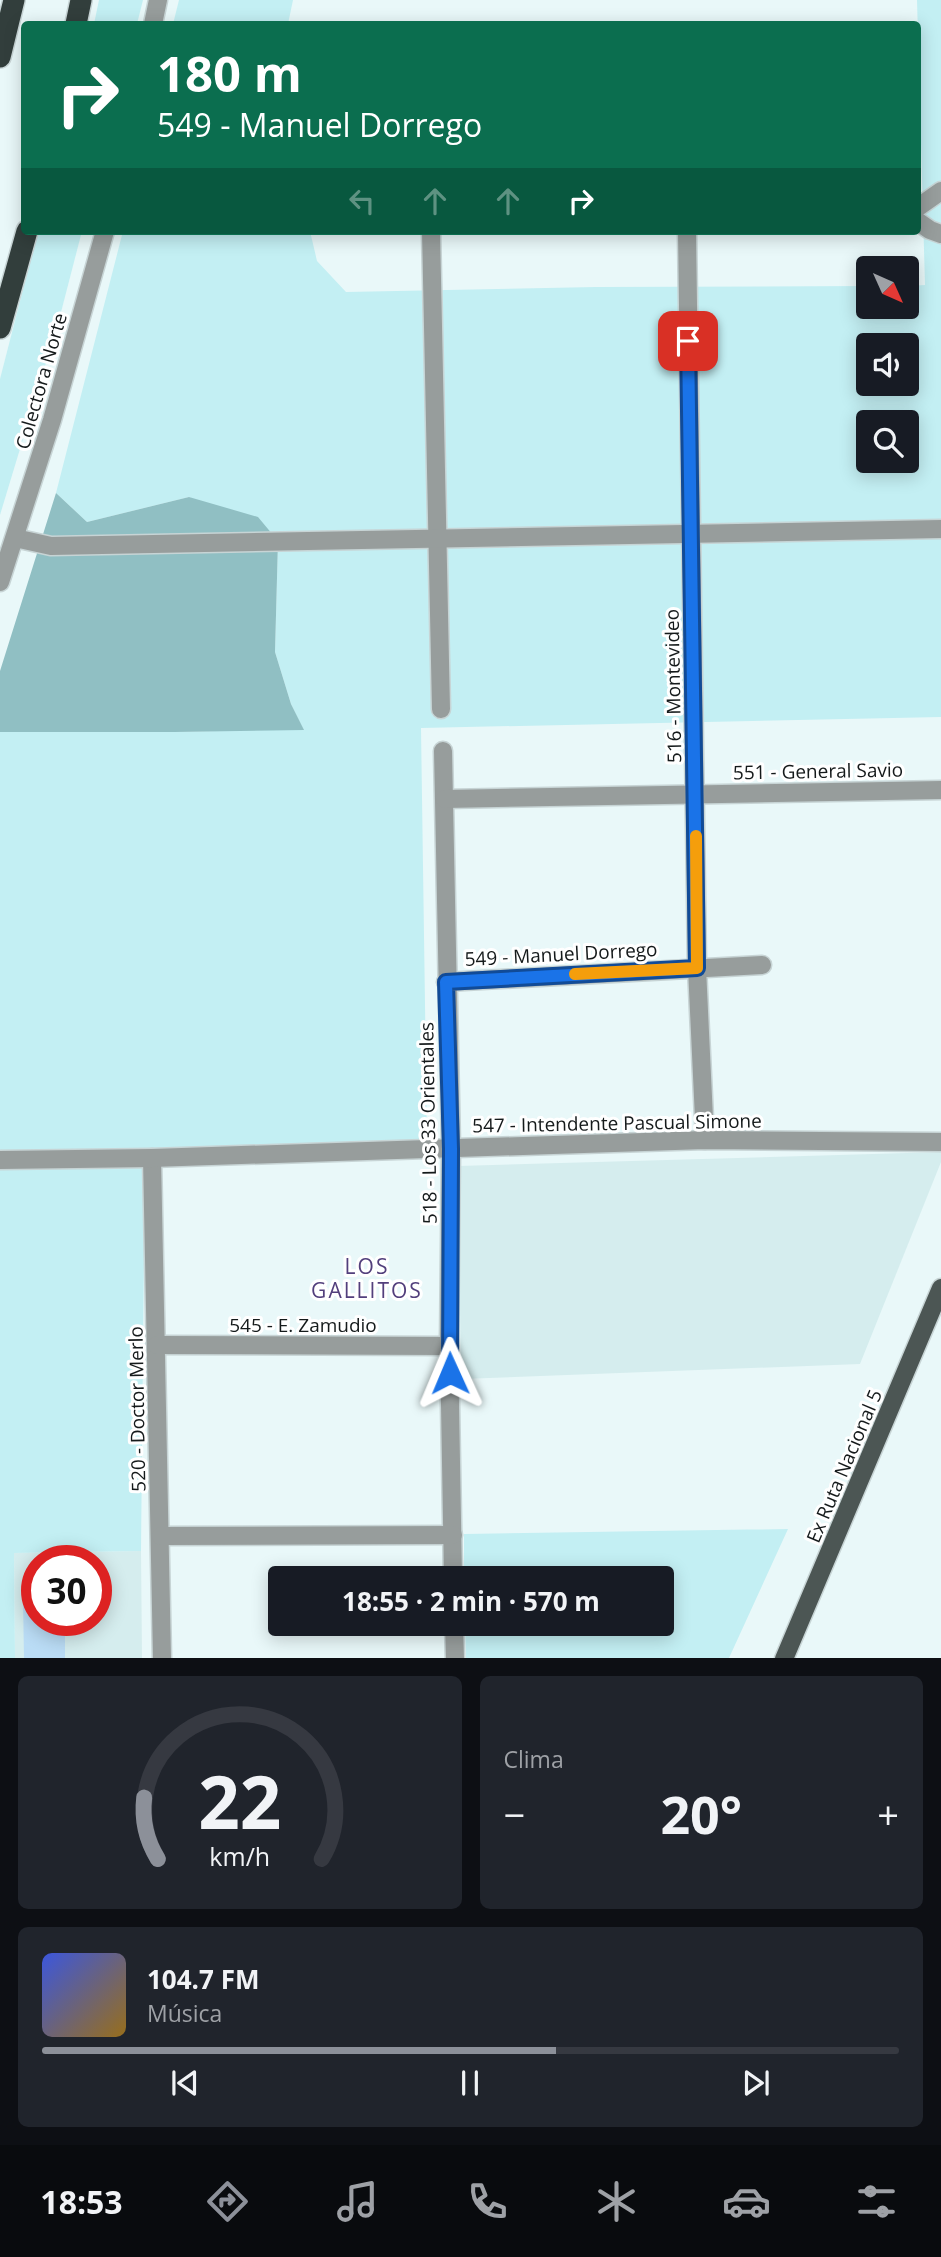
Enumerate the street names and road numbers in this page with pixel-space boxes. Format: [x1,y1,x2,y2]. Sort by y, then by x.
street label: Colectora Norte [9,310,73,452]
street label: 516 - Montevideo [659,609,687,763]
street label: 551 - General Savio [733,757,903,785]
street label: 549 - Manuel Dorrego [464,936,658,972]
street label: 518 - Los 33 Orientales [413,1022,443,1224]
street label: 547 - Intendente Pascual Simone [472,1107,762,1139]
street label: 545 - E. Zamudio [229,1312,377,1338]
street label: 520 - Doctor Merlo [123,1326,151,1492]
street label: Ex Ruta Nacional 5 [800,1385,888,1547]

